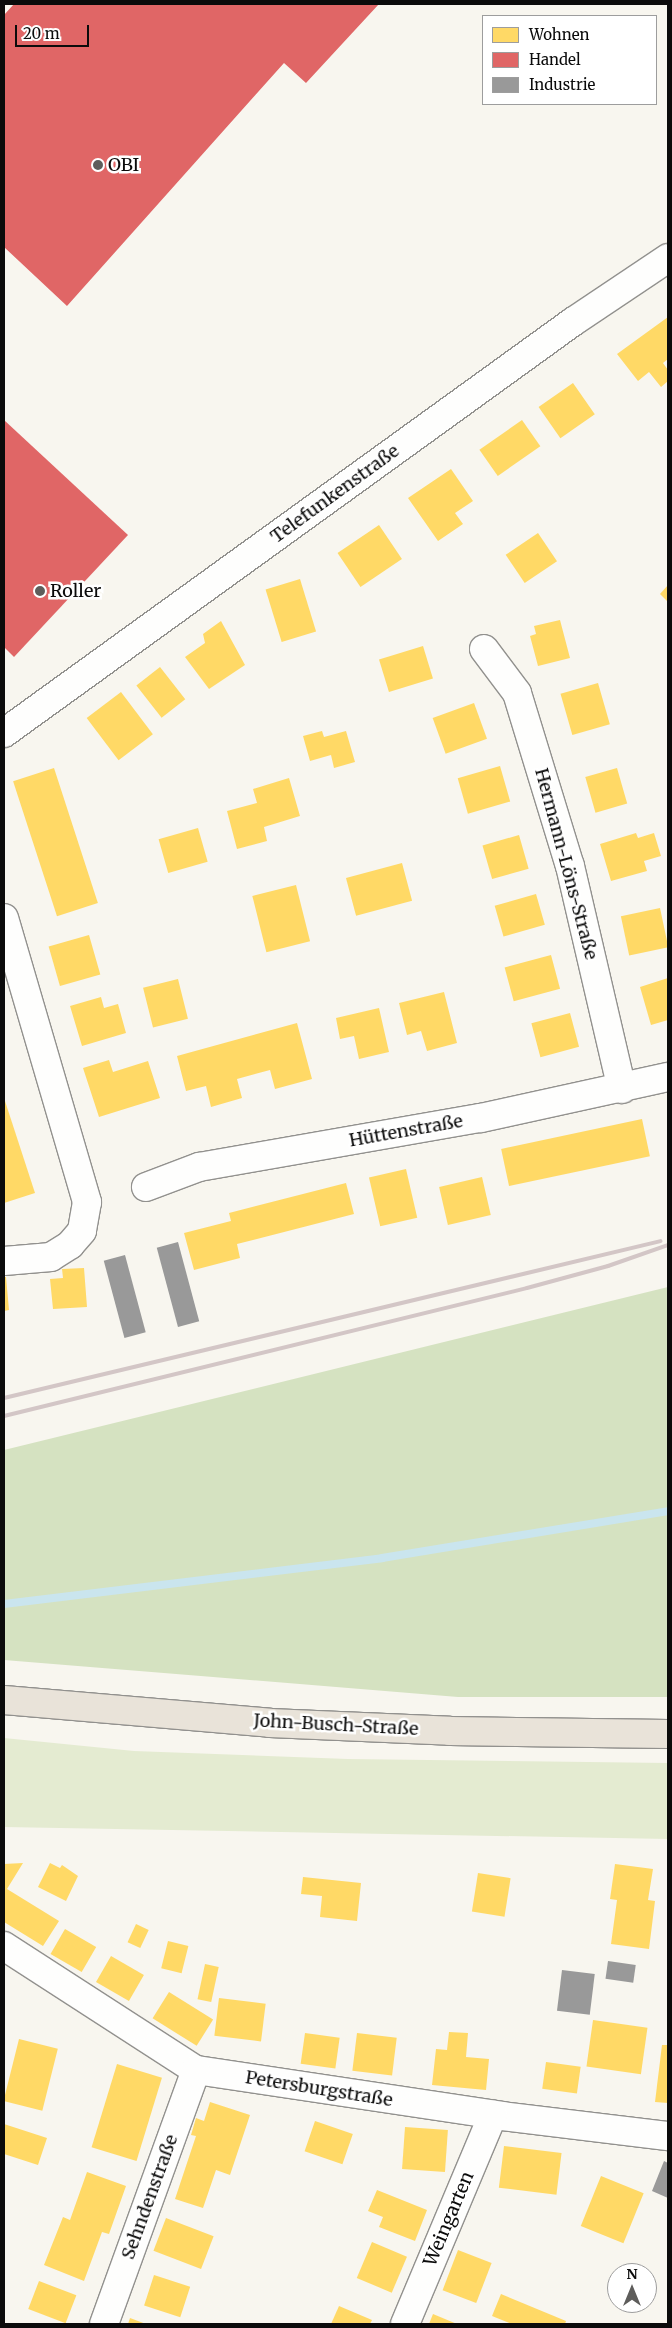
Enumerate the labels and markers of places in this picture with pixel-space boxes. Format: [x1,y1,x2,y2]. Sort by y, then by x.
place label: OBI [108,154,139,176]
marker: OBI [92,159,104,171]
place label: Roller [50,580,101,602]
marker: Roller [34,585,46,597]

